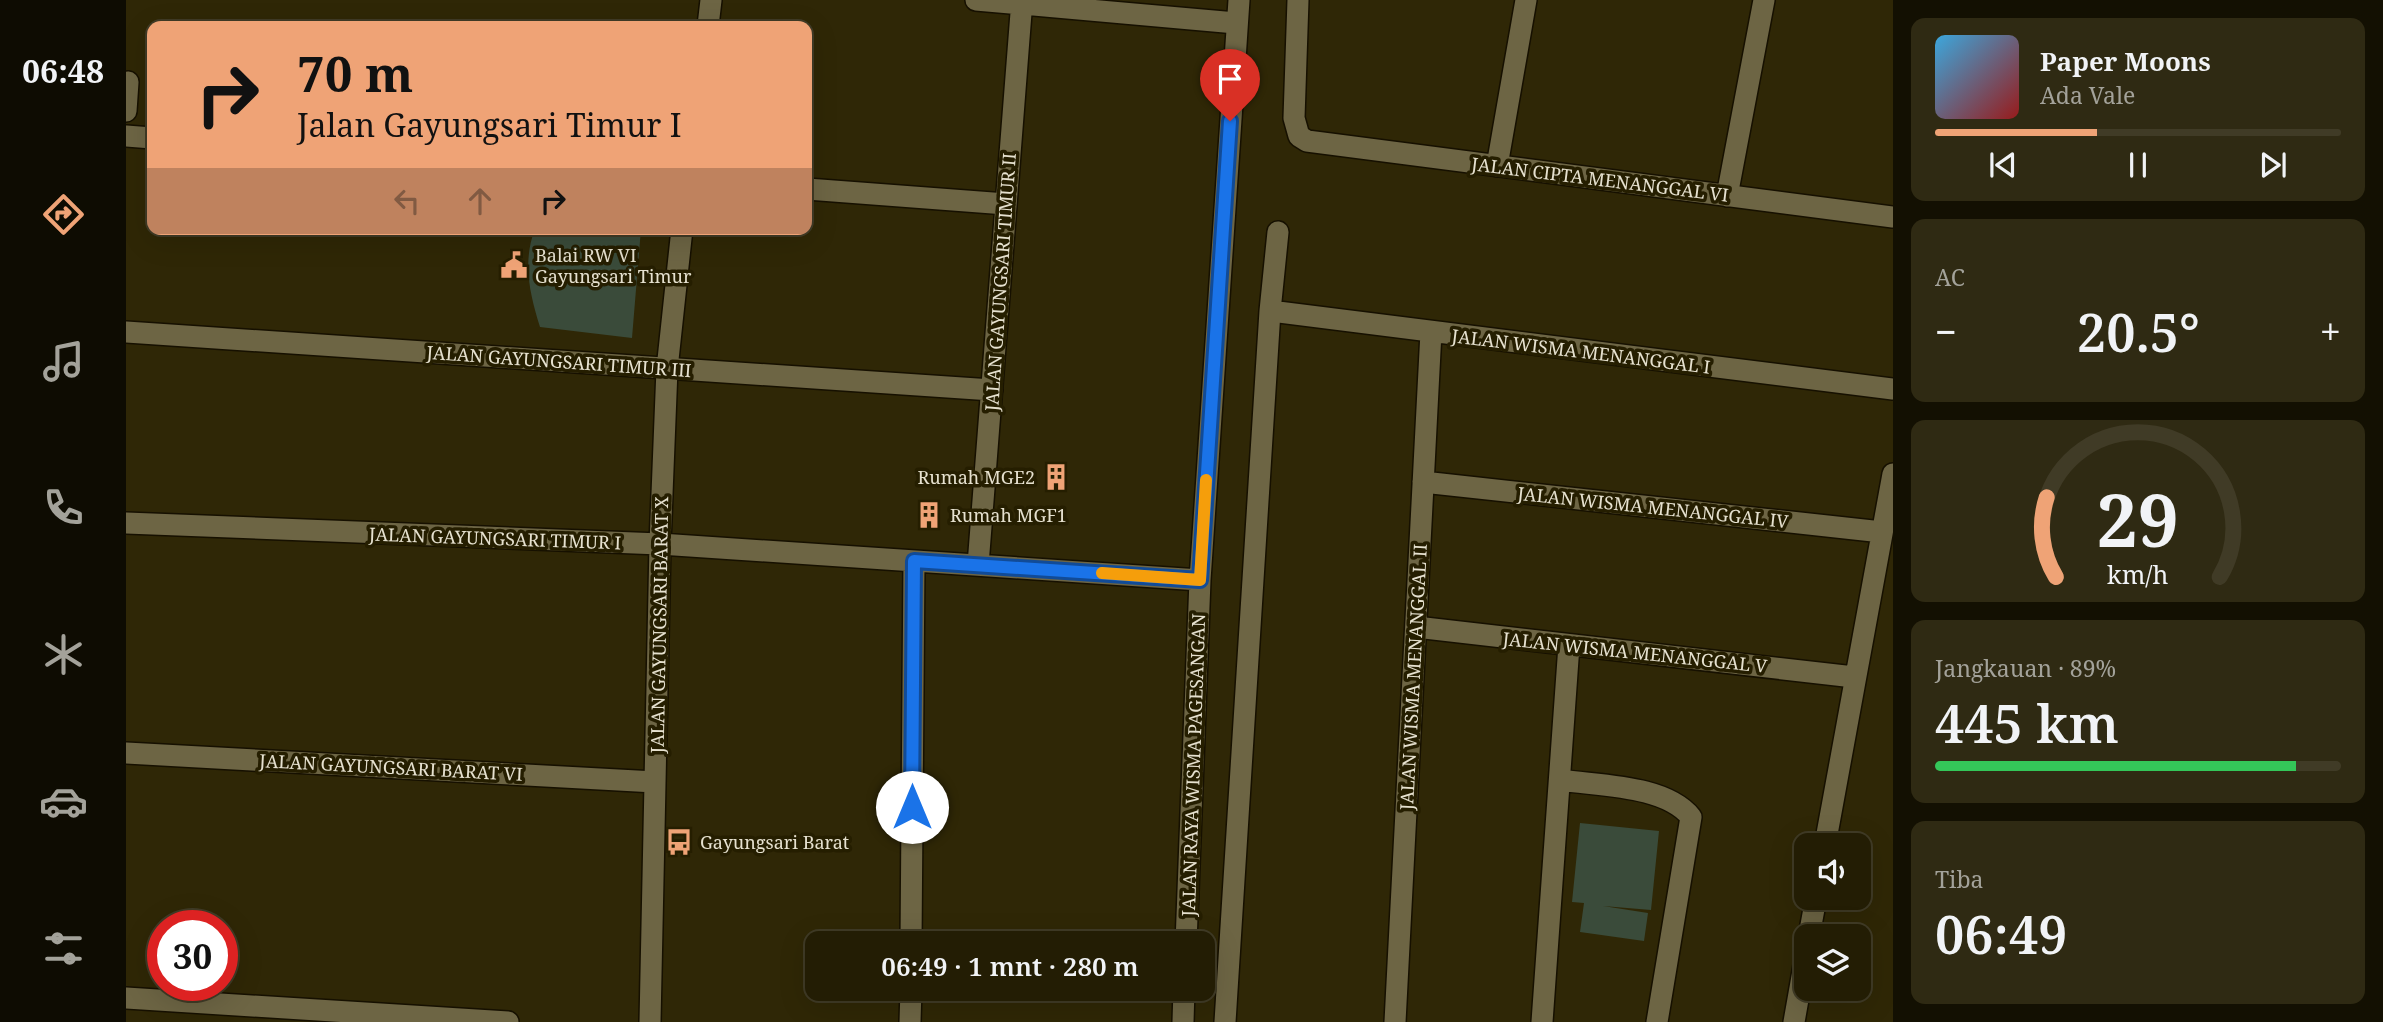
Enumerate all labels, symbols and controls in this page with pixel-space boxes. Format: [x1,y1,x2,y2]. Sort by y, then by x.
text: 70 m [297,40,413,106]
text: Paper Moons [2040,43,2211,79]
text: 06:48 [22,49,104,92]
icon: right [182,49,273,140]
pin [1200,49,1260,121]
icon: arrive [1211,60,1249,98]
text: Ada Vale [2040,79,2135,111]
text: Jalan Gayungsari Timur I [297,103,681,146]
icon: previous [1984,146,2022,184]
icon: pause [2119,146,2157,184]
icon: next [2254,146,2292,184]
street label: JALAN CIPTA MENANGGAL VI [1469,151,1730,207]
street label: JALAN GAYUNGSARI TIMUR II [979,152,1021,413]
icon: left [388,182,426,220]
icon: ahead [461,182,499,220]
icon: right [534,182,572,220]
icon: directions [39,190,88,239]
place label: Balai RW VI Gayungsari Timur [535,243,692,288]
public building icon: Balai RW VI Gayungsari Timur [499,250,529,280]
text: AC [1935,261,1965,293]
text: 20.5° [2077,296,2200,367]
text: − [1935,305,1957,357]
text: + [2320,305,2341,357]
street label: JALAN WISMA MENANGGAL I [1449,323,1712,379]
icon: music [39,337,88,386]
street label: JALAN GAYUNGSARI TIMUR III [425,340,692,382]
building icon: Rumah MGE2 [1041,462,1071,492]
place label: Rumah MGE2 [917,465,1035,489]
text: 29 [2097,469,2179,568]
street label: JALAN WISMA MENANGGAL IV [1515,481,1790,533]
icon: phone [39,483,88,532]
street label: JALAN GAYUNGSARI BARAT X [645,496,673,755]
building icon: Rumah MGF1 [914,500,944,530]
place label: Rumah MGF1 [950,503,1067,527]
street label: JALAN GAYUNGSARI TIMUR I [368,522,621,554]
street label: JALAN WISMA MENANGGAL II [1394,543,1432,812]
text: km/h [2107,557,2169,591]
street label: JALAN RAYA WISMA PAGESANGAN [1176,613,1210,918]
street label: JALAN WISMA MENANGGAL V [1501,626,1769,678]
icon: climate [39,630,88,679]
text: Jangkauan · 89% [1935,652,2116,684]
text: 445 km [1935,687,2119,758]
street label: JALAN GAYUNGSARI BARAT VI [258,748,523,786]
position arrow [875,770,949,844]
icon: car [39,777,88,826]
bus stop icon: Gayungsari Barat [664,827,694,857]
place label: Gayungsari Barat [700,830,849,854]
map controls [1794,833,1871,1001]
button: sound [1794,833,1871,910]
text: Tiba [1935,863,1984,895]
text: 06:49 [1935,898,2068,969]
speed limit sign: 30 [147,910,238,1001]
icon: filters [39,924,88,973]
button: layers [1794,924,1871,1001]
text: 06:49 · 1 mnt · 280 m [881,948,1139,984]

